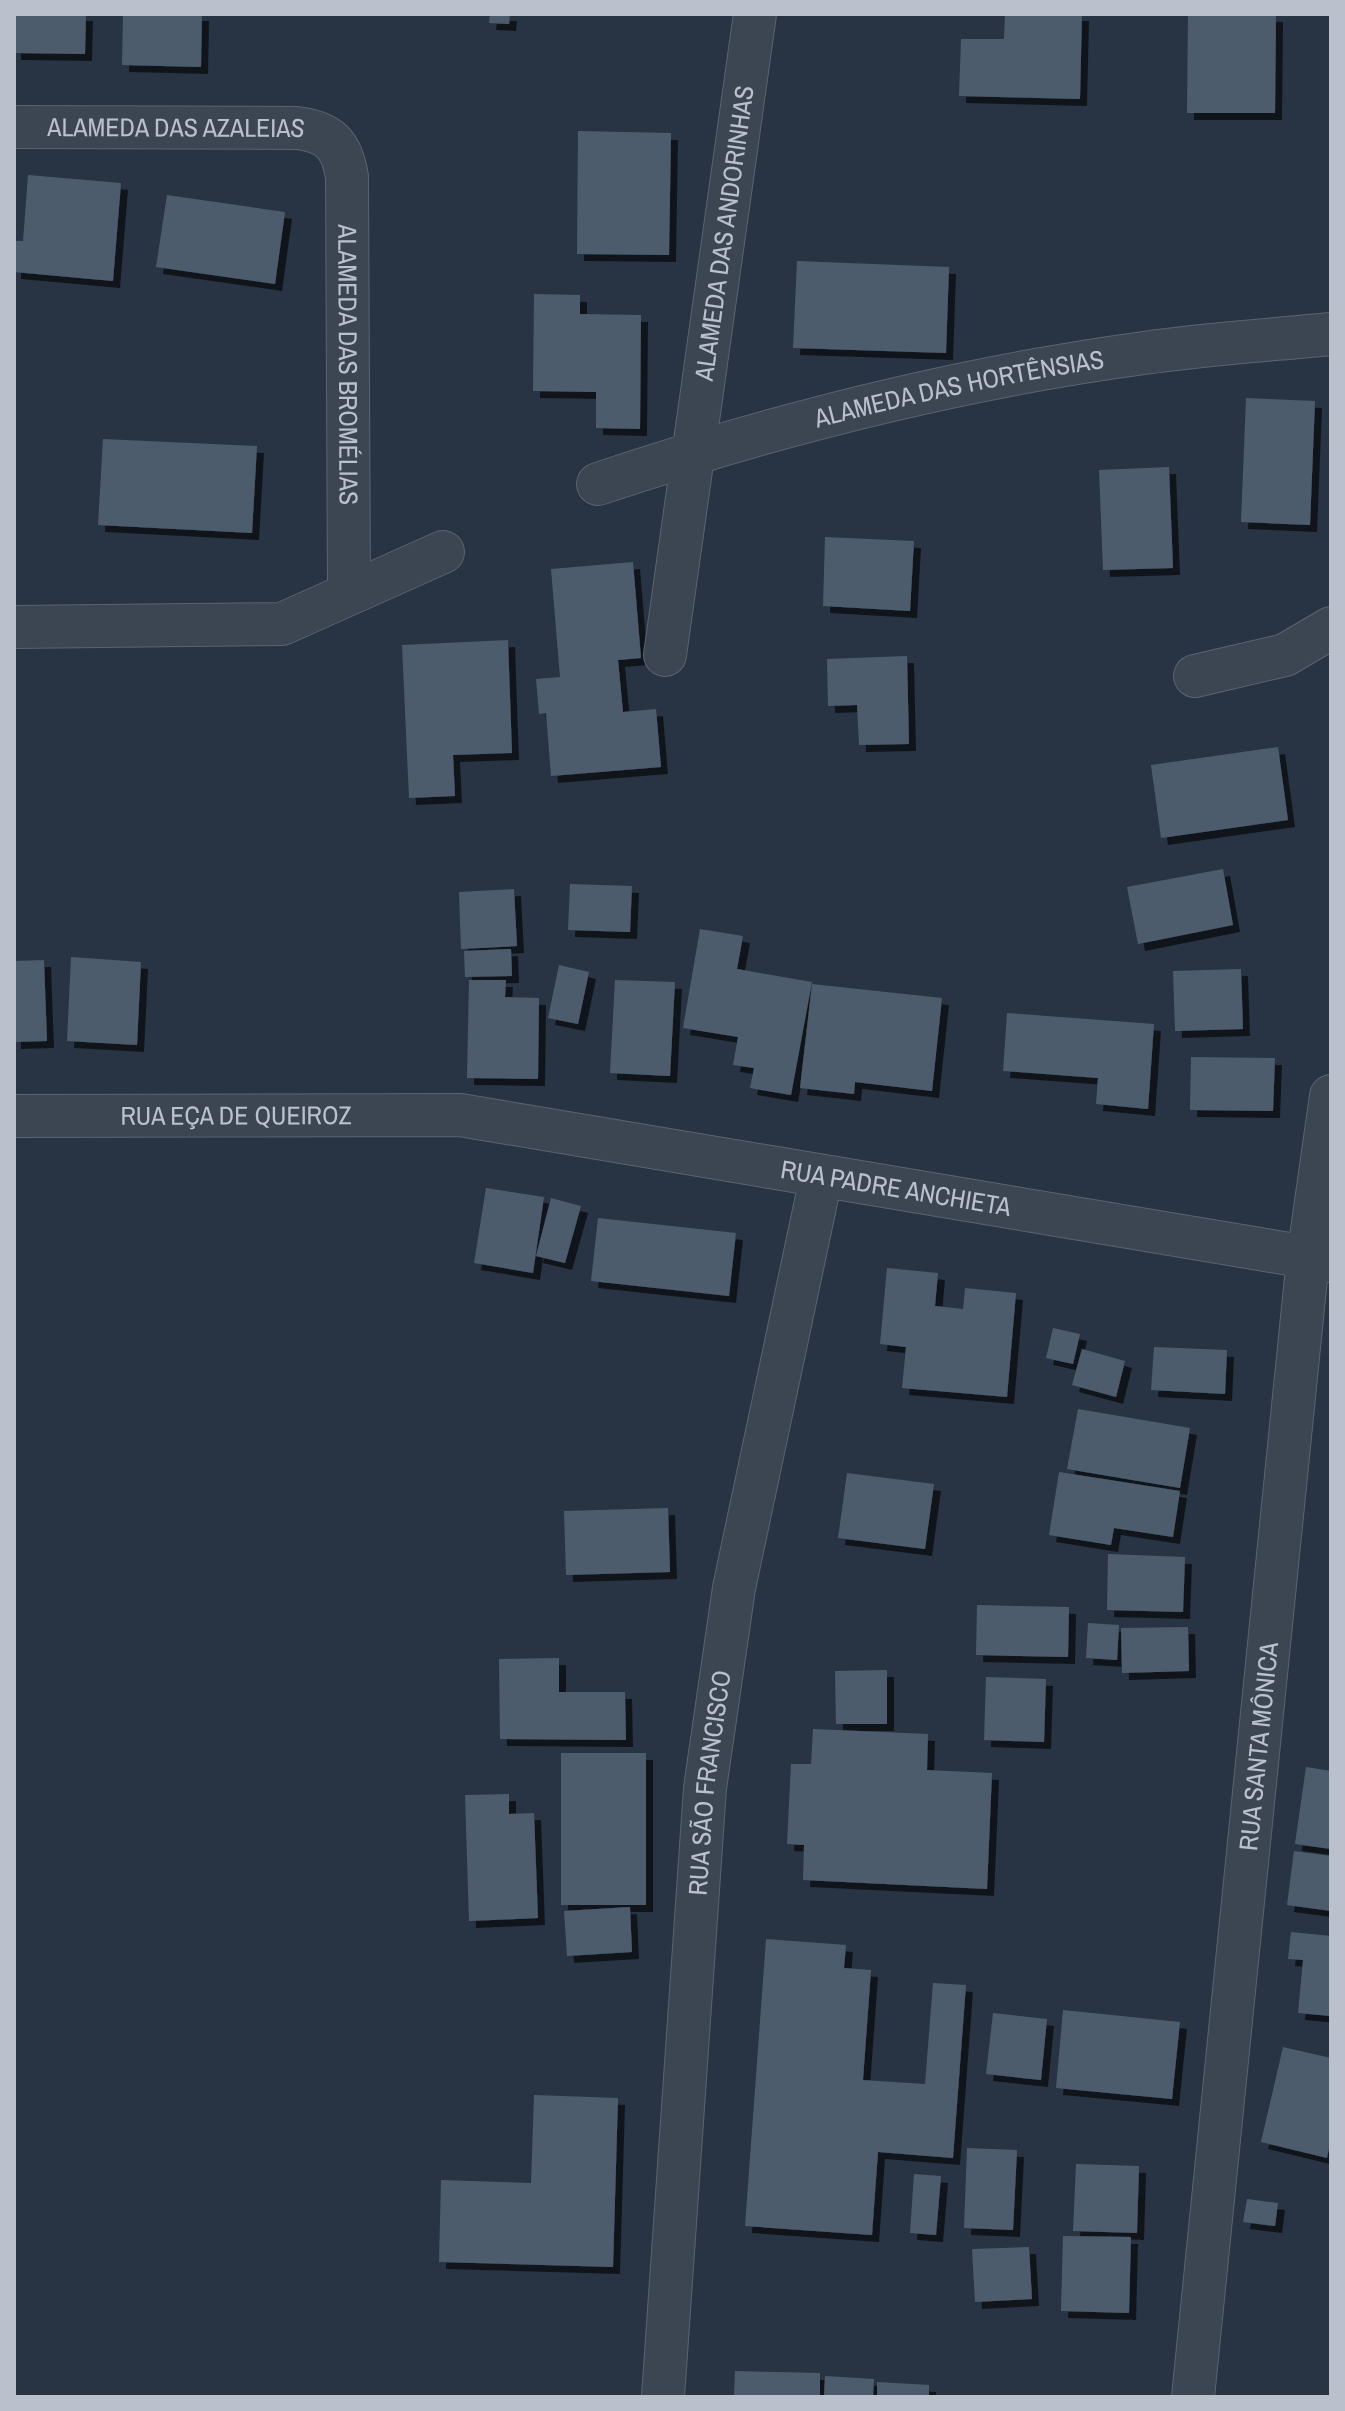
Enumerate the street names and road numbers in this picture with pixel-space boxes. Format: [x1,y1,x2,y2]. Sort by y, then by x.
street label: ALAMEDA DAS ANDORINHAS [686,83,762,384]
street label: ALAMEDA DAS AZALEIAS [46,109,307,146]
street label: ALAMEDA DAS BROMÉLIAS [330,223,367,505]
street label: ALAMEDA DAS HORTÊNSIAS [810,341,1106,436]
street label: RUA EÇA DE QUEIROZ [120,1097,352,1133]
street label: RUA PADRE ANCHIETA [778,1151,1014,1224]
street label: RUA SANTA MÔNICA [1230,1640,1286,1852]
street label: RUA SÃO FRANCISCO [680,1668,739,1897]

